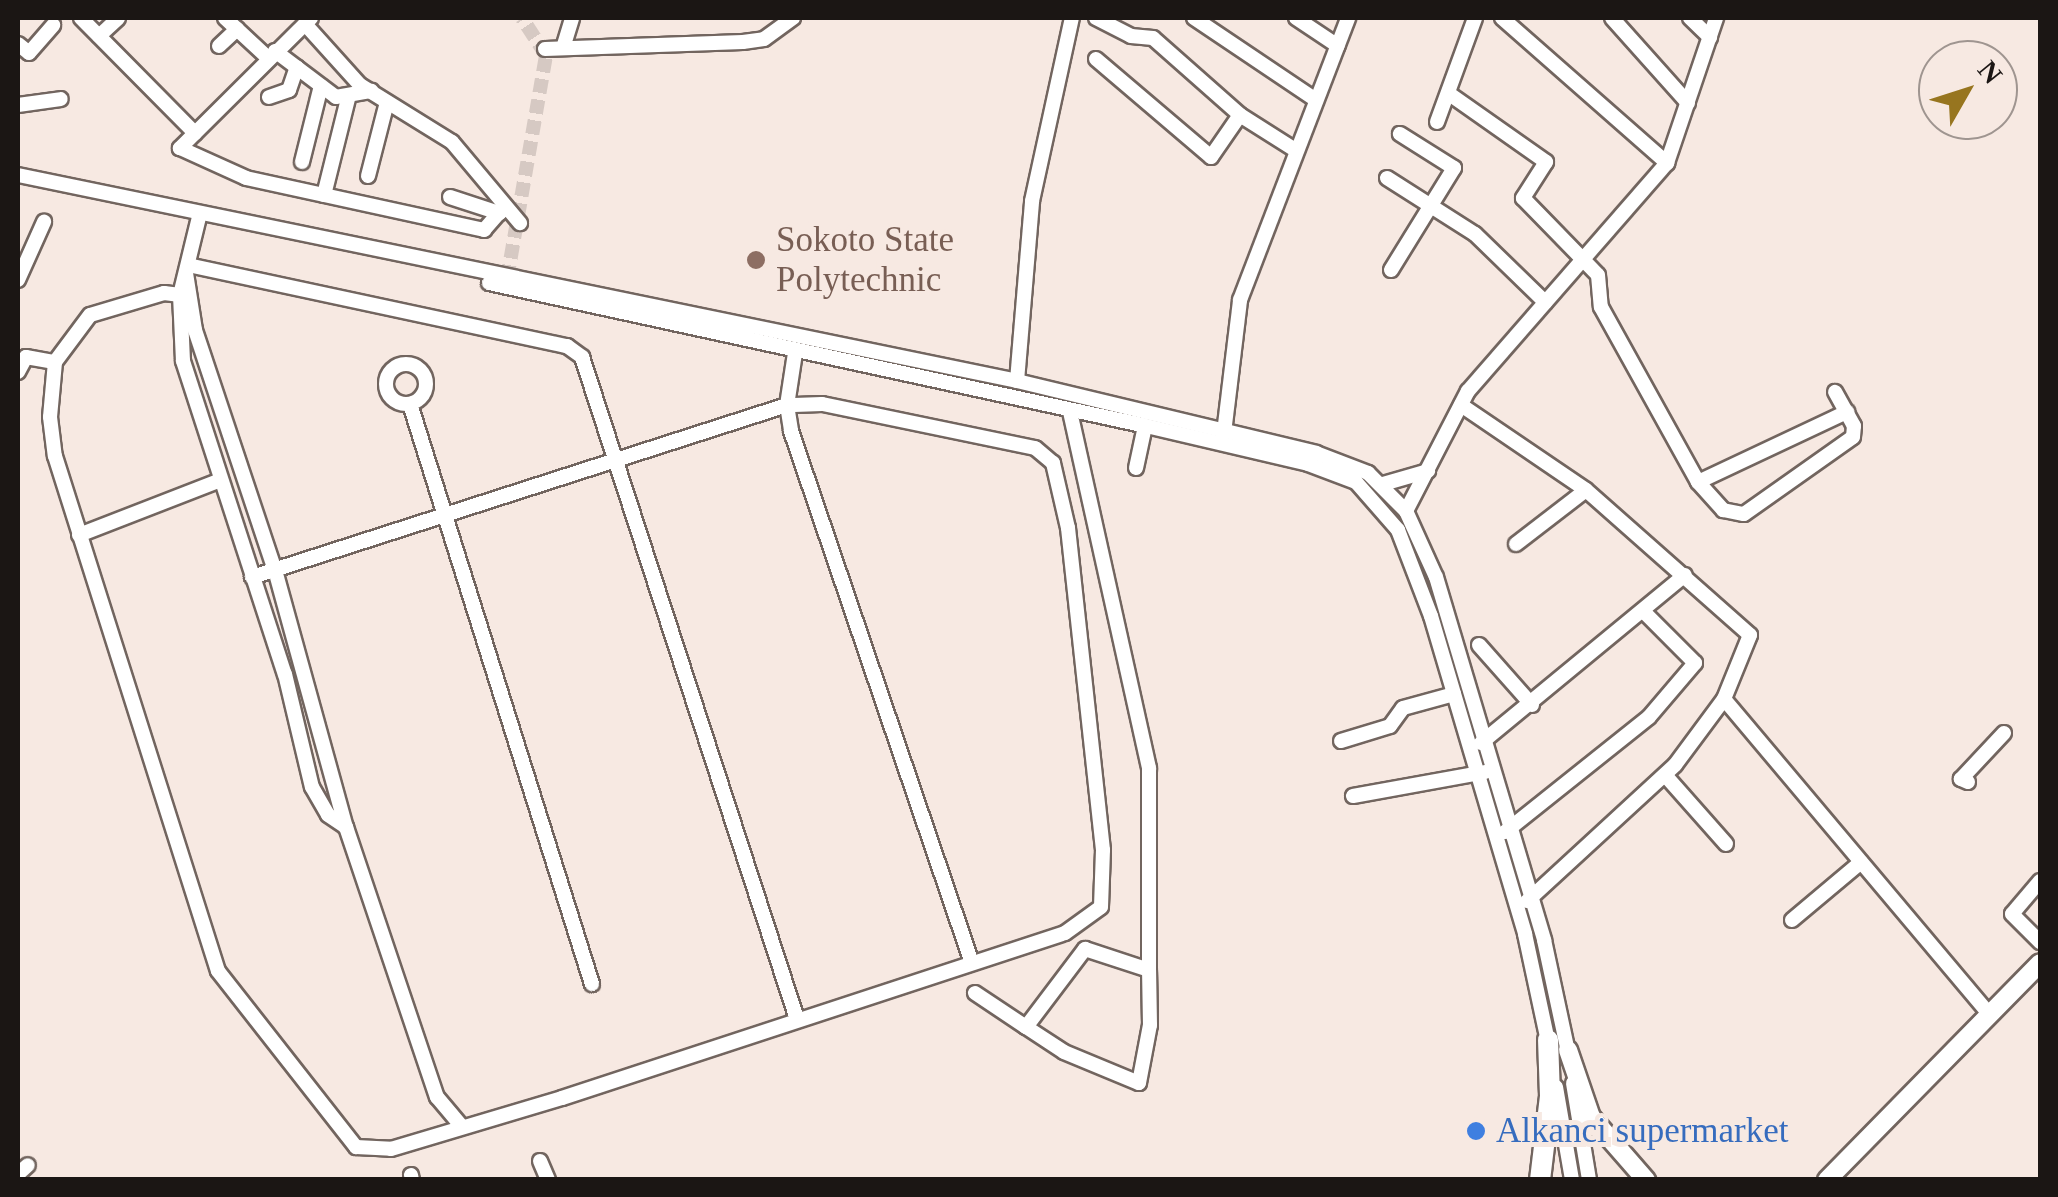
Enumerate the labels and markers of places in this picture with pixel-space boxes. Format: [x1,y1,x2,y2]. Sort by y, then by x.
place label: Sokoto State Polytechnic [776,219,954,301]
marker: Sokoto State Polytechnic [745,249,767,271]
place label: Alkanci supermarket [1496,1110,1789,1152]
marker: Alkanci supermarket [1465,1120,1487,1142]

